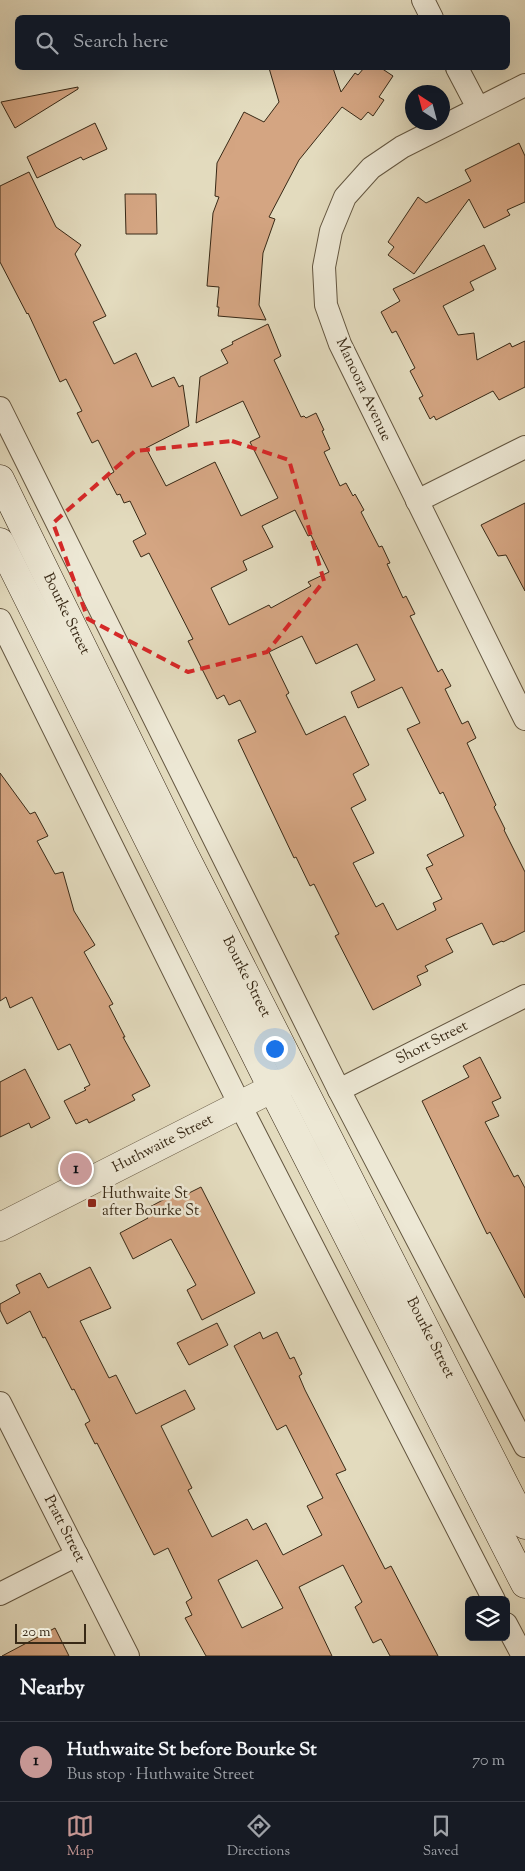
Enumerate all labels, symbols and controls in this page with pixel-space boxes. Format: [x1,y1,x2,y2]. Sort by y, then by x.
search box [15,15,510,70]
icon: search [33,29,61,57]
text: Search here [73,29,168,56]
north arrow [405,85,450,130]
street label: Manoora Avenue [330,335,396,445]
street label: Bourke Street [37,570,95,658]
street label: Bourke Street [217,933,275,1021]
street label: Short Street [392,1016,472,1070]
your location [262,1036,288,1062]
street label: Huthwaite Street [109,1110,217,1178]
pin: 1 [60,1150,92,1188]
place label: Huthwaite St after Bourke St [102,1184,199,1222]
marker: Huthwaite St after Bourke St [86,1197,98,1209]
street label: Bourke Street [401,1294,459,1382]
street label: Pratt Street [38,1492,90,1566]
map controls [465,1596,510,1641]
button: layers [465,1596,510,1641]
scale bar [15,1621,86,1644]
text: 20 m [22,1623,51,1643]
text: Nearby [20,1674,85,1704]
text: Huthwaite St before Bourke St [67,1737,317,1764]
text: 1 [33,1750,39,1773]
text: 70 m [472,1750,505,1773]
text: Bus stop · Huthwaite Street [67,1764,254,1787]
tab: Map [66,1812,94,1862]
tab: Directions [227,1812,290,1862]
tab: Saved [423,1812,459,1862]

